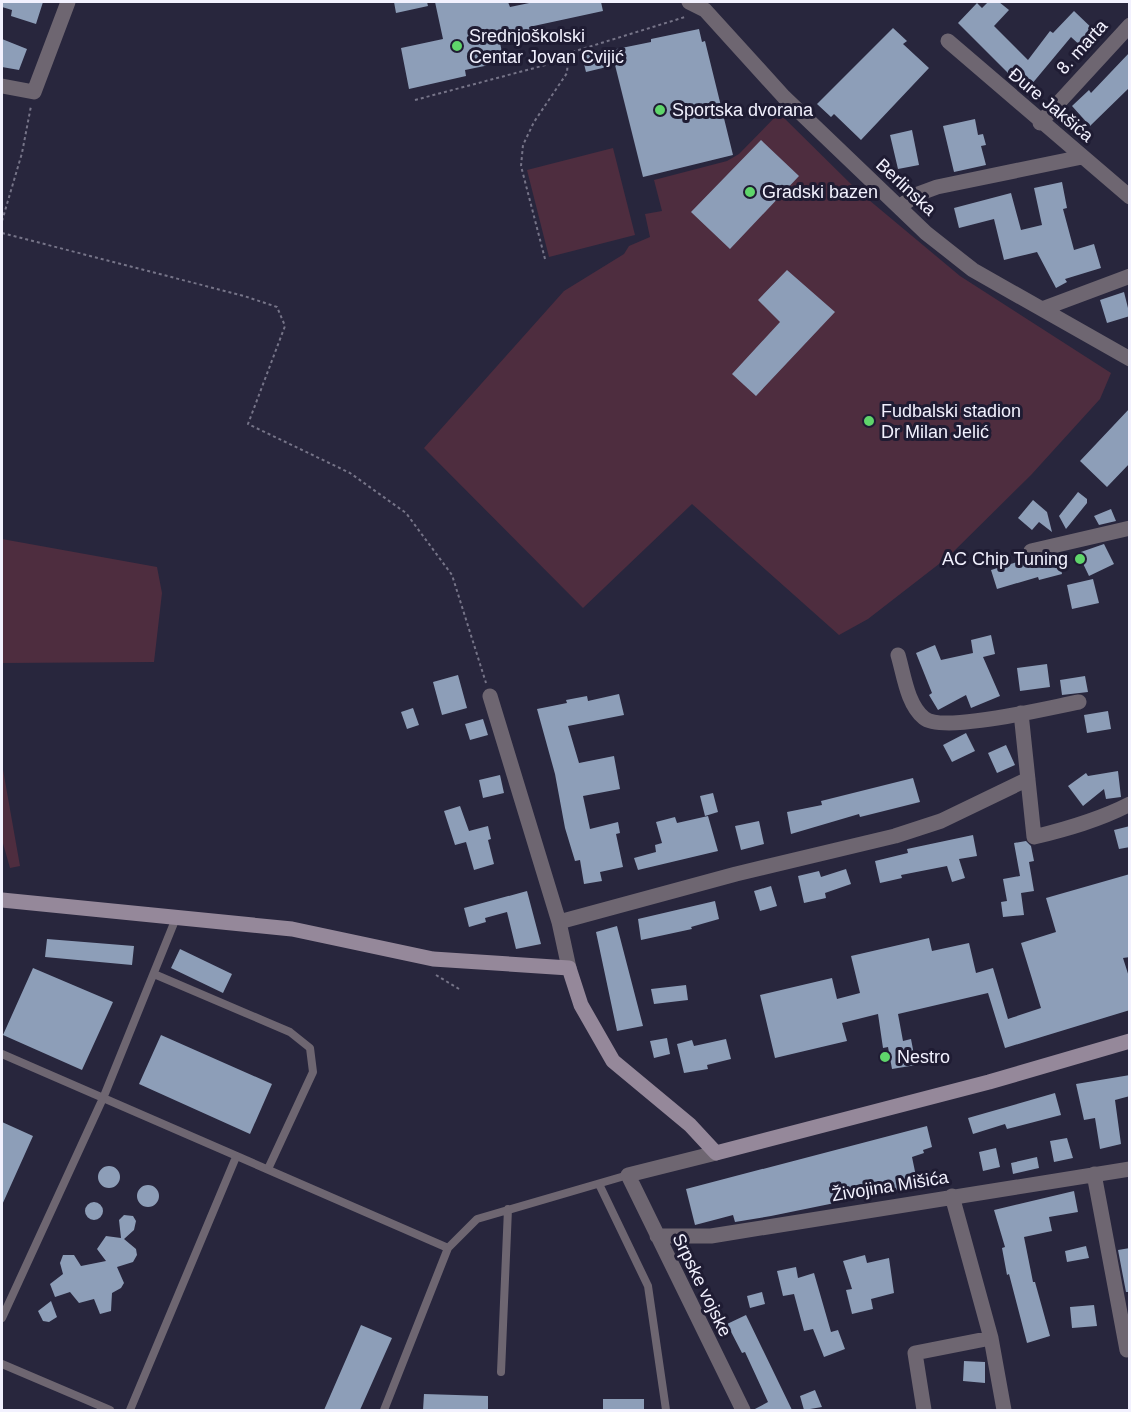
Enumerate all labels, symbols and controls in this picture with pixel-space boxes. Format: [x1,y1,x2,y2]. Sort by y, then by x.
street label: 8. marta [1052,15,1112,78]
place label: Srednjoškolski Centar Jovan Cvijić [469,26,624,67]
marker: Srednjoškolski Centar Jovan Cvijić [450,39,464,53]
street label: Đure Jakšića [1005,64,1098,147]
place label: Sportska dvorana [672,100,814,120]
marker: Sportska dvorana [653,103,667,117]
street label: Berlinska [872,154,941,220]
place label: Gradski bazen [762,182,878,202]
marker: Gradski bazen [743,185,757,199]
place label: Fudbalski stadion Dr Milan Jelić [881,401,1021,442]
marker: Fudbalski stadion Dr Milan Jelić [862,414,876,428]
place label: AC Chip Tuning [942,549,1068,569]
marker: AC Chip Tuning [1073,552,1087,566]
place label: Nestro [897,1047,950,1067]
marker: Nestro [878,1050,892,1064]
street label: Živojina Mišića [830,1167,951,1205]
street label: Srpske vojske [668,1230,736,1340]

